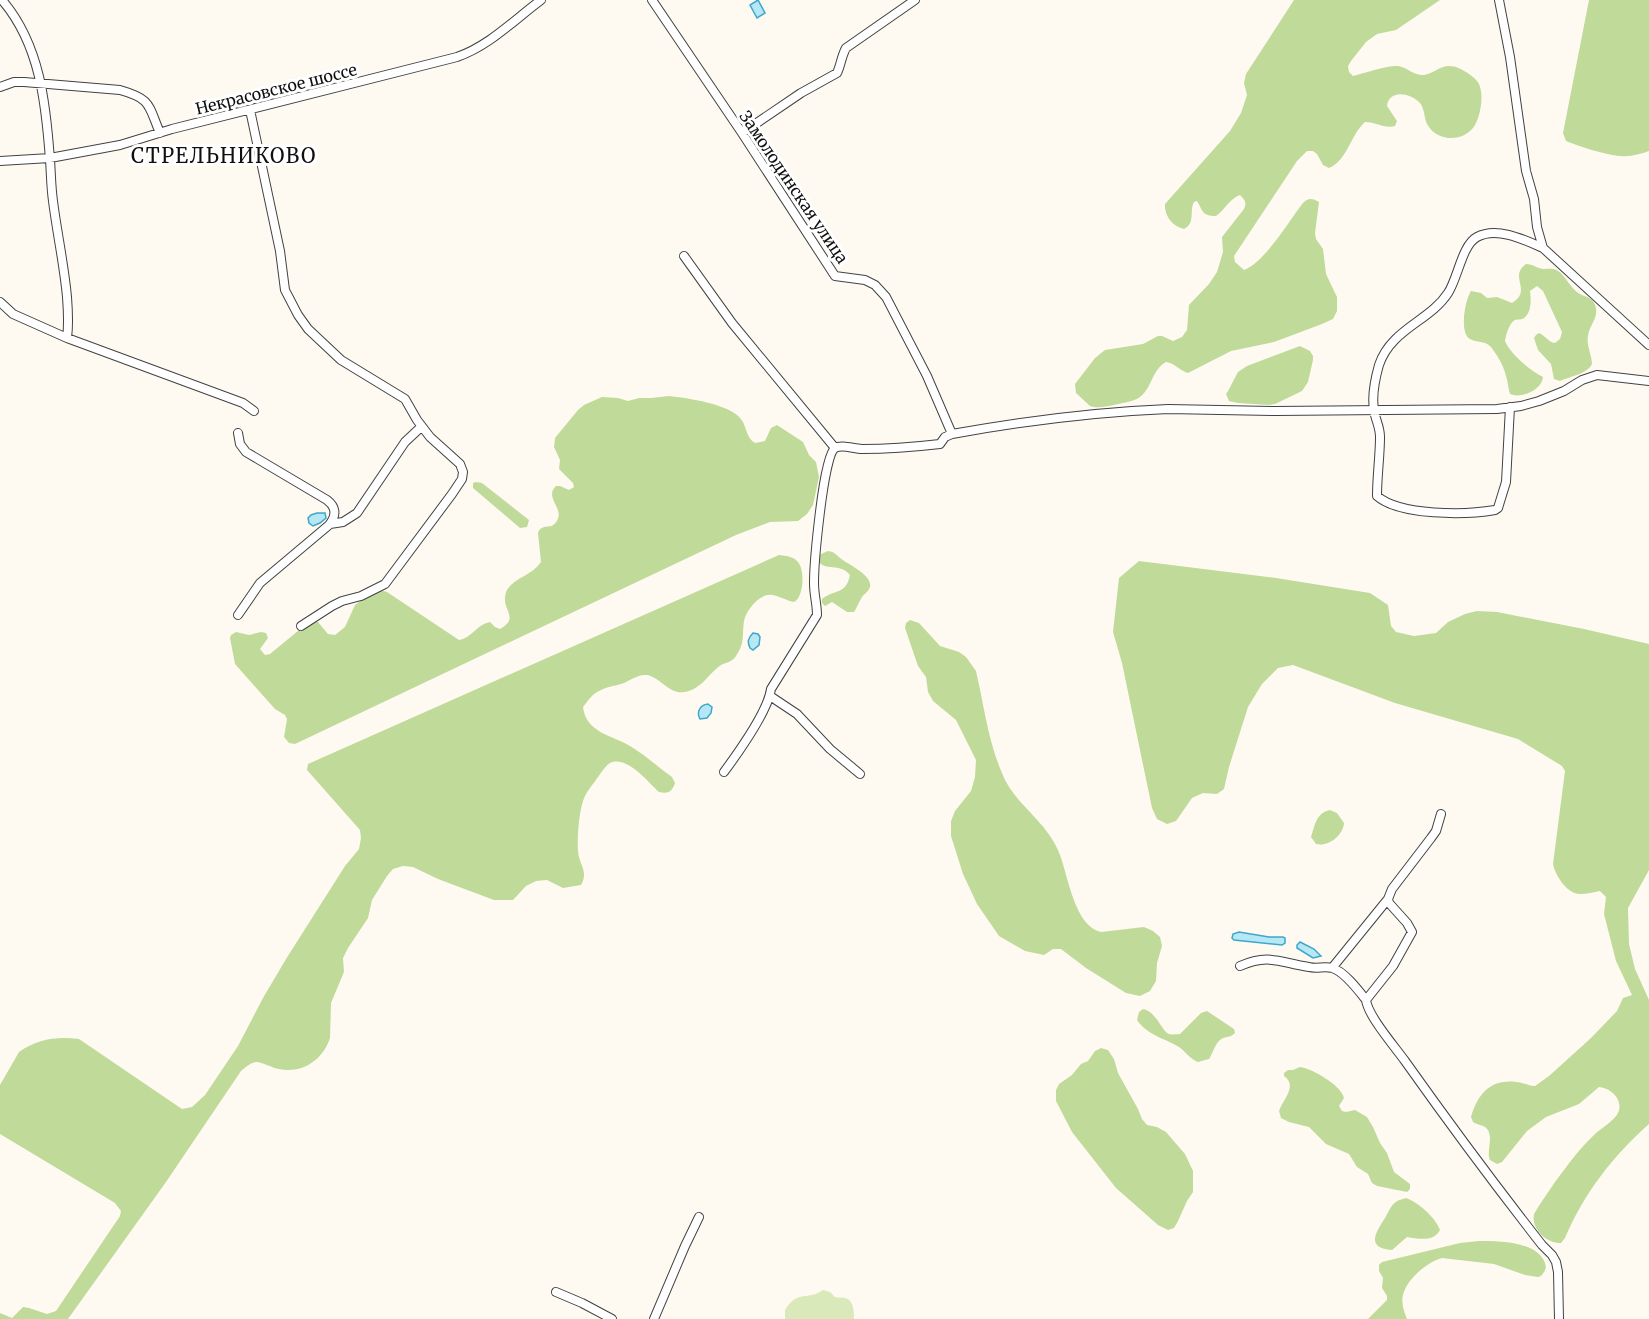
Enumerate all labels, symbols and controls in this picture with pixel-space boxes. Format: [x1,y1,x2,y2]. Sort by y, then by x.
street label: Некрасовское шоссе [193,59,359,119]
street label: Замолодинская улица [735,107,853,267]
district label: СТРЕЛЬНИКОВО [131,143,317,168]

